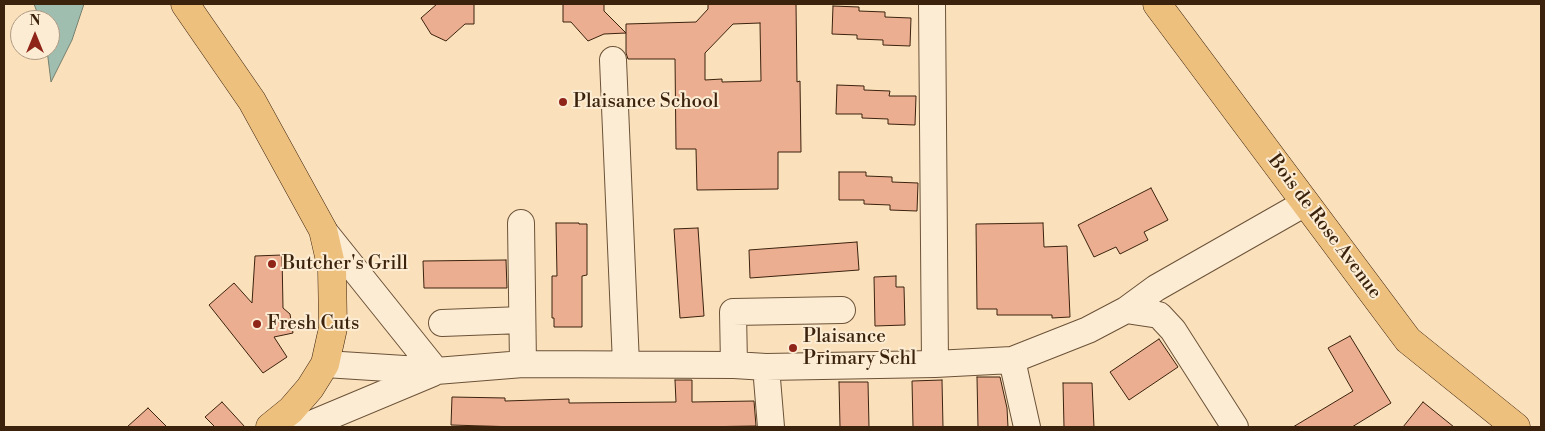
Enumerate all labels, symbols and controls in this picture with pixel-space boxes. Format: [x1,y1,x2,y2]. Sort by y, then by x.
north arrow [10,10,60,60]
text: N [29,12,41,30]
place label: Plaisance School [573,91,719,113]
marker: Plaisance School [557,96,569,108]
street label: Bois de Rose Avenue [1262,150,1386,304]
place label: Butcher's Grill [282,253,408,275]
marker: Butcher's Grill [266,258,278,270]
place label: Fresh Cuts [267,313,359,335]
marker: Fresh Cuts [251,318,263,330]
place label: Plaisance Primary Schl [803,326,916,370]
marker: Plaisance Primary Schl [787,342,799,354]

